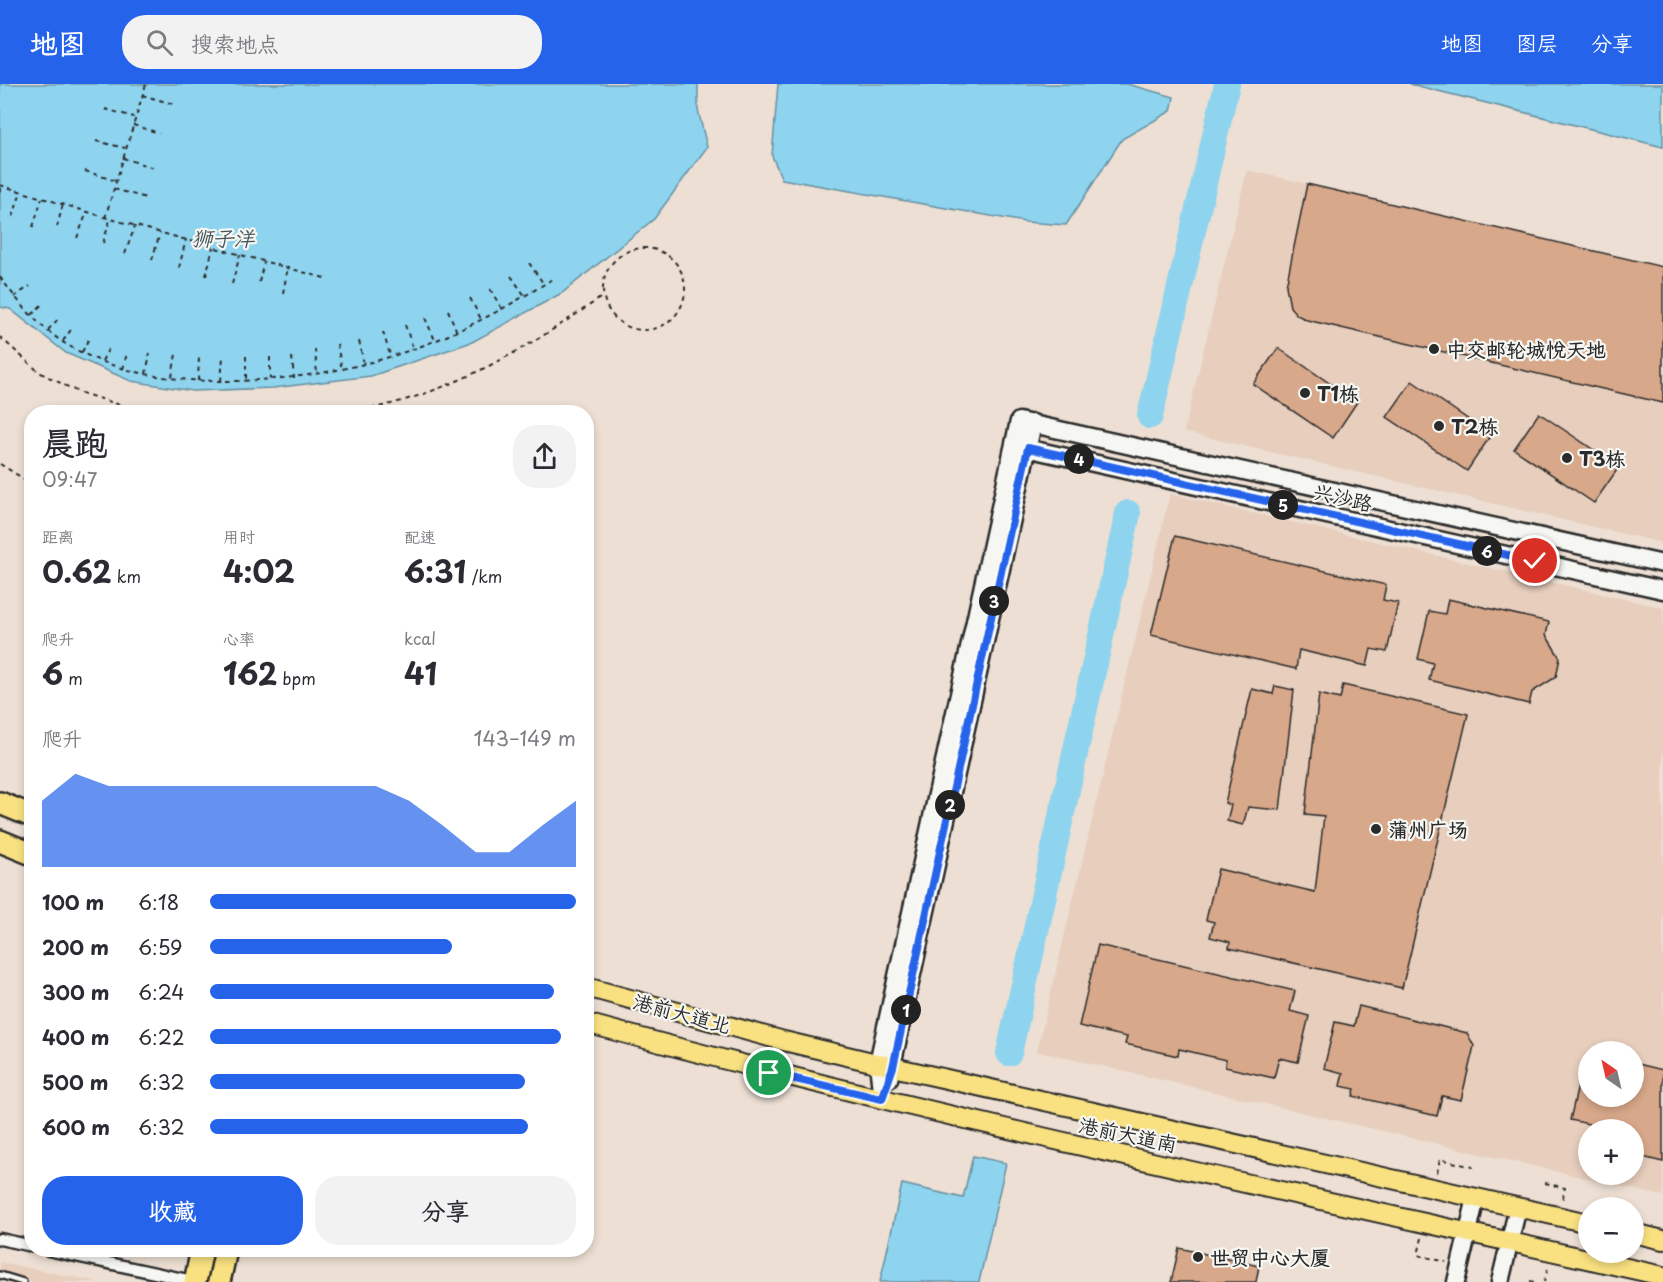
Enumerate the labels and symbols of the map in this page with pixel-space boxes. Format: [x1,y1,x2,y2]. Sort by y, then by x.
water label: 狮子洋 [192,221,255,253]
place label: 中交邮轮城悦天地 [1446,334,1606,364]
marker: 中交邮轮城悦天地 [1427,342,1441,356]
place label: T1栋 [1317,378,1359,408]
marker: T1栋 [1298,386,1312,400]
place label: T2栋 [1451,411,1498,441]
marker: T2栋 [1432,419,1446,433]
place label: T3栋 [1579,443,1626,473]
pin: 4 [1064,444,1094,474]
marker: T3栋 [1560,451,1574,465]
street label: 兴沙路 [1310,476,1377,519]
pin: 5 [1268,490,1298,520]
pin [1509,535,1560,586]
pin: 6 [1472,536,1502,566]
pin: 3 [979,586,1009,616]
pin: 2 [935,790,965,820]
place label: 蒲州广场 [1388,814,1468,844]
marker: 蒲州广场 [1369,822,1383,836]
street label: 港前大道北 [630,986,734,1040]
pin: 1 [891,995,921,1025]
north arrow [1578,1041,1644,1107]
pin [743,1047,794,1098]
street label: 港前大道南 [1076,1109,1180,1159]
place label: 世贸中心大厦 [1210,1242,1330,1272]
marker: 世贸中心大厦 [1191,1250,1205,1264]

